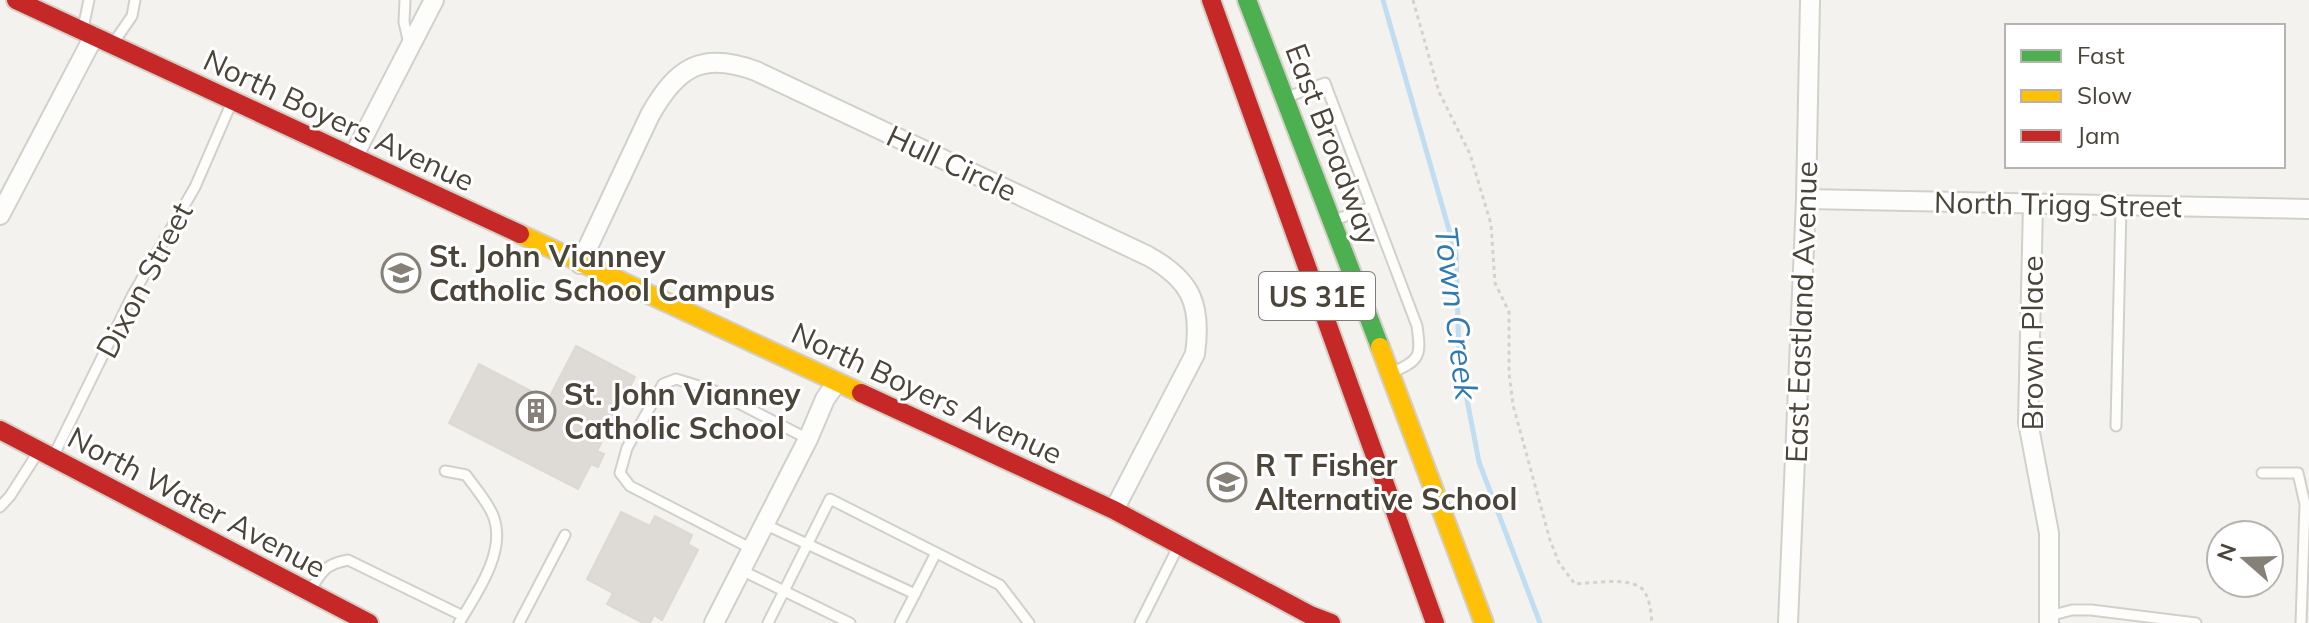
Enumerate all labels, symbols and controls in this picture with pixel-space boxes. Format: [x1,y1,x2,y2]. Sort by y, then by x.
legend [2005,24,2285,168]
street label: East Broadway [1277,38,1389,250]
text: Fast [2077,40,2125,70]
street label: North Boyers Avenue [198,41,480,199]
text: Slow [2077,80,2132,110]
street label: Hull Circle [881,116,1023,210]
text: Jam [2077,120,2120,150]
street label: East Eastland Avenue [1777,160,1825,464]
street label: North Trigg Street [1934,183,2182,225]
street label: Dixon Street [87,196,201,364]
water label: Town Creek [1427,224,1488,404]
place label: St. John Vianney Catholic School Campus [429,237,775,309]
school or university icon: St. John Vianney Catholic School Campus [380,252,422,294]
street label: Brown Place [2013,255,2051,431]
road number: US 31E [1259,272,1375,320]
street label: North Boyers Avenue [786,314,1068,472]
place label: St. John Vianney Catholic School [564,375,801,447]
building icon: St. John Vianney Catholic School [515,390,557,432]
street label: North Water Avenue [62,418,332,586]
place label: R T Fisher Alternative School [1255,446,1517,518]
school or university icon: R T Fisher Alternative School [1206,461,1248,503]
north arrow [2205,519,2285,599]
text: N [2210,540,2242,565]

